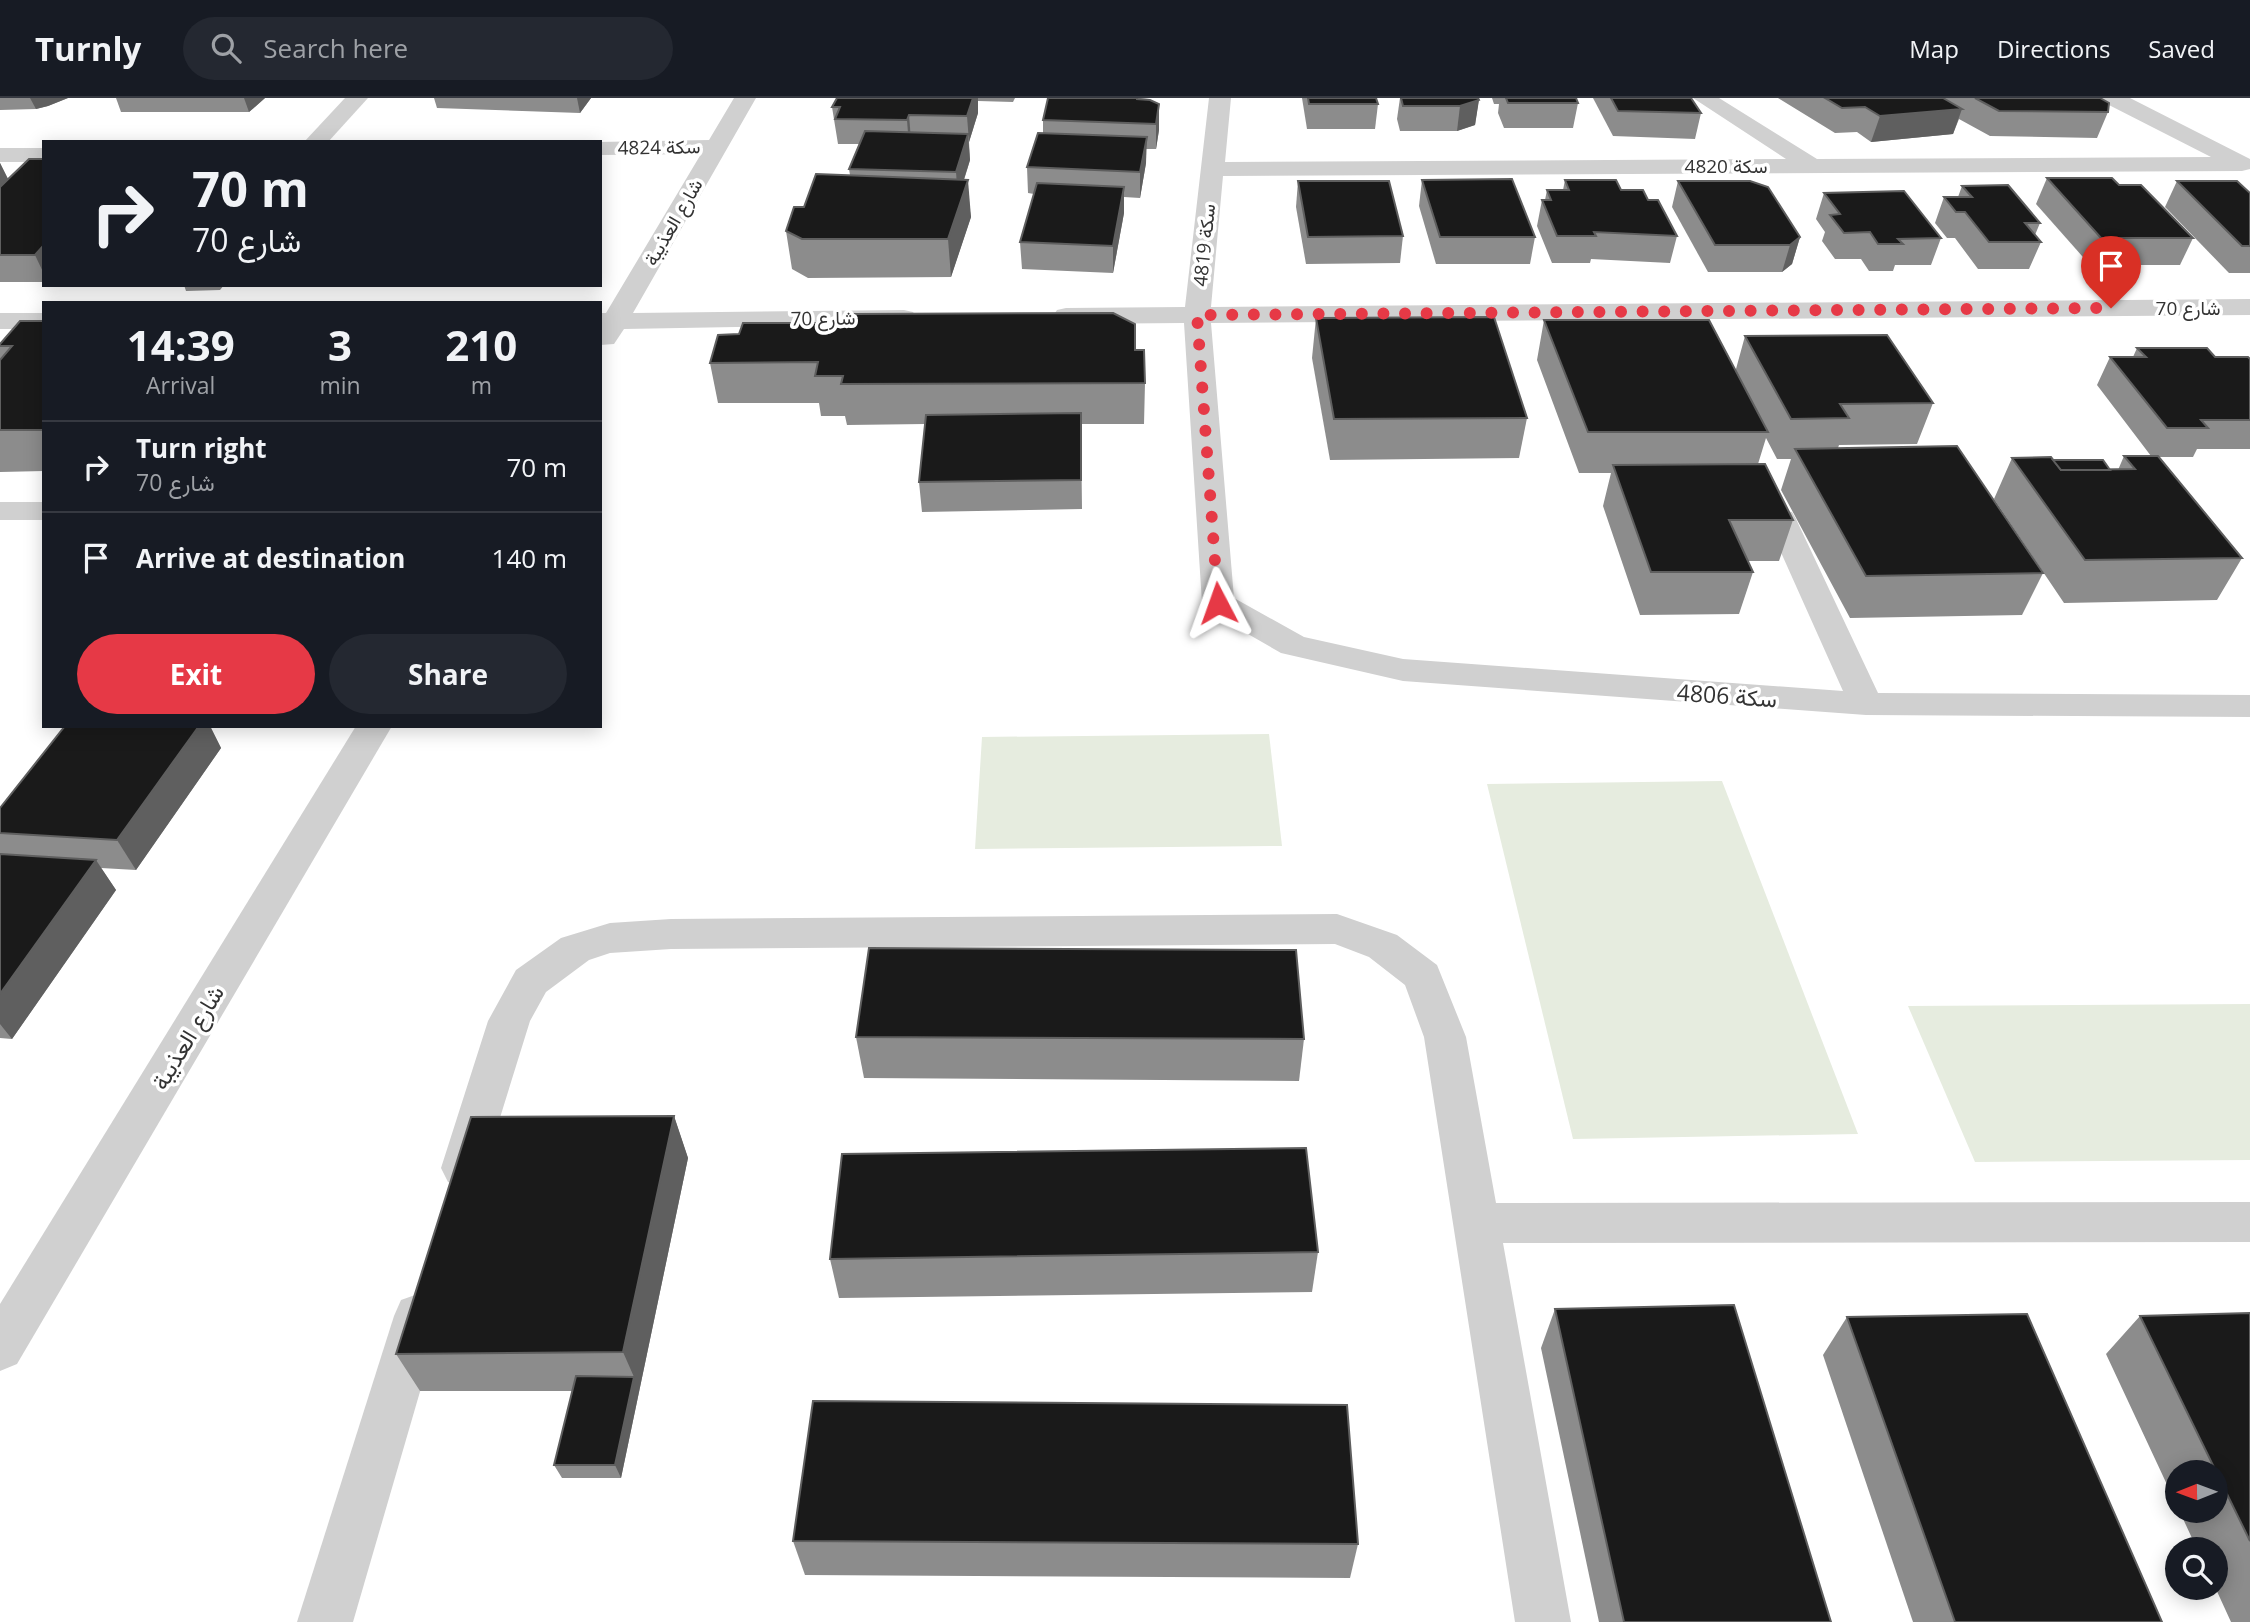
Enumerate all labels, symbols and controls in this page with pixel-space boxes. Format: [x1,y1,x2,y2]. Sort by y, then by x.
search box [183,17,673,80]
text: Turnly [35,26,141,71]
icon: search [207,29,245,67]
text: Search here [263,30,408,66]
text: Map [1909,32,1959,65]
text: Directions [1997,32,2110,65]
text: Saved [2148,32,2215,65]
street label: سكة 4824 [617,133,701,161]
street label: سكة 4820 [1685,153,1767,179]
text: 70 m [192,155,309,221]
icon: right [77,168,168,259]
street label: شارع العذيبة [638,174,708,270]
street label: سكة 4819 [1187,202,1221,288]
text: شارع 70 [192,218,301,261]
pin [2081,236,2141,308]
icon: arrive [2092,247,2130,285]
street label: شارع 70 [2156,295,2220,321]
street label: شارع 70 [790,304,856,332]
text: 14:39 [127,316,235,373]
text: 3 [328,316,352,373]
text: 210 [445,316,517,373]
text: Arrival [146,369,215,401]
text: min [319,369,361,401]
text: m [471,369,492,401]
text: Turn right [136,430,267,466]
icon: right [77,448,115,486]
text: 70 m [506,449,567,485]
text: شارع 70 [136,466,215,498]
icon: arrive [77,539,115,577]
text: Arrive at destination [136,540,405,576]
text: 140 m [492,540,567,576]
position arrow [1181,566,1255,640]
button: Exit [77,634,315,714]
button: Share [329,634,567,714]
street label: سكة 4806 [1676,676,1778,714]
street label: شارع العذيبة [143,979,232,1096]
north arrow [2165,1460,2228,1522]
map controls [2165,1460,2228,1600]
button: search [2165,1537,2228,1600]

